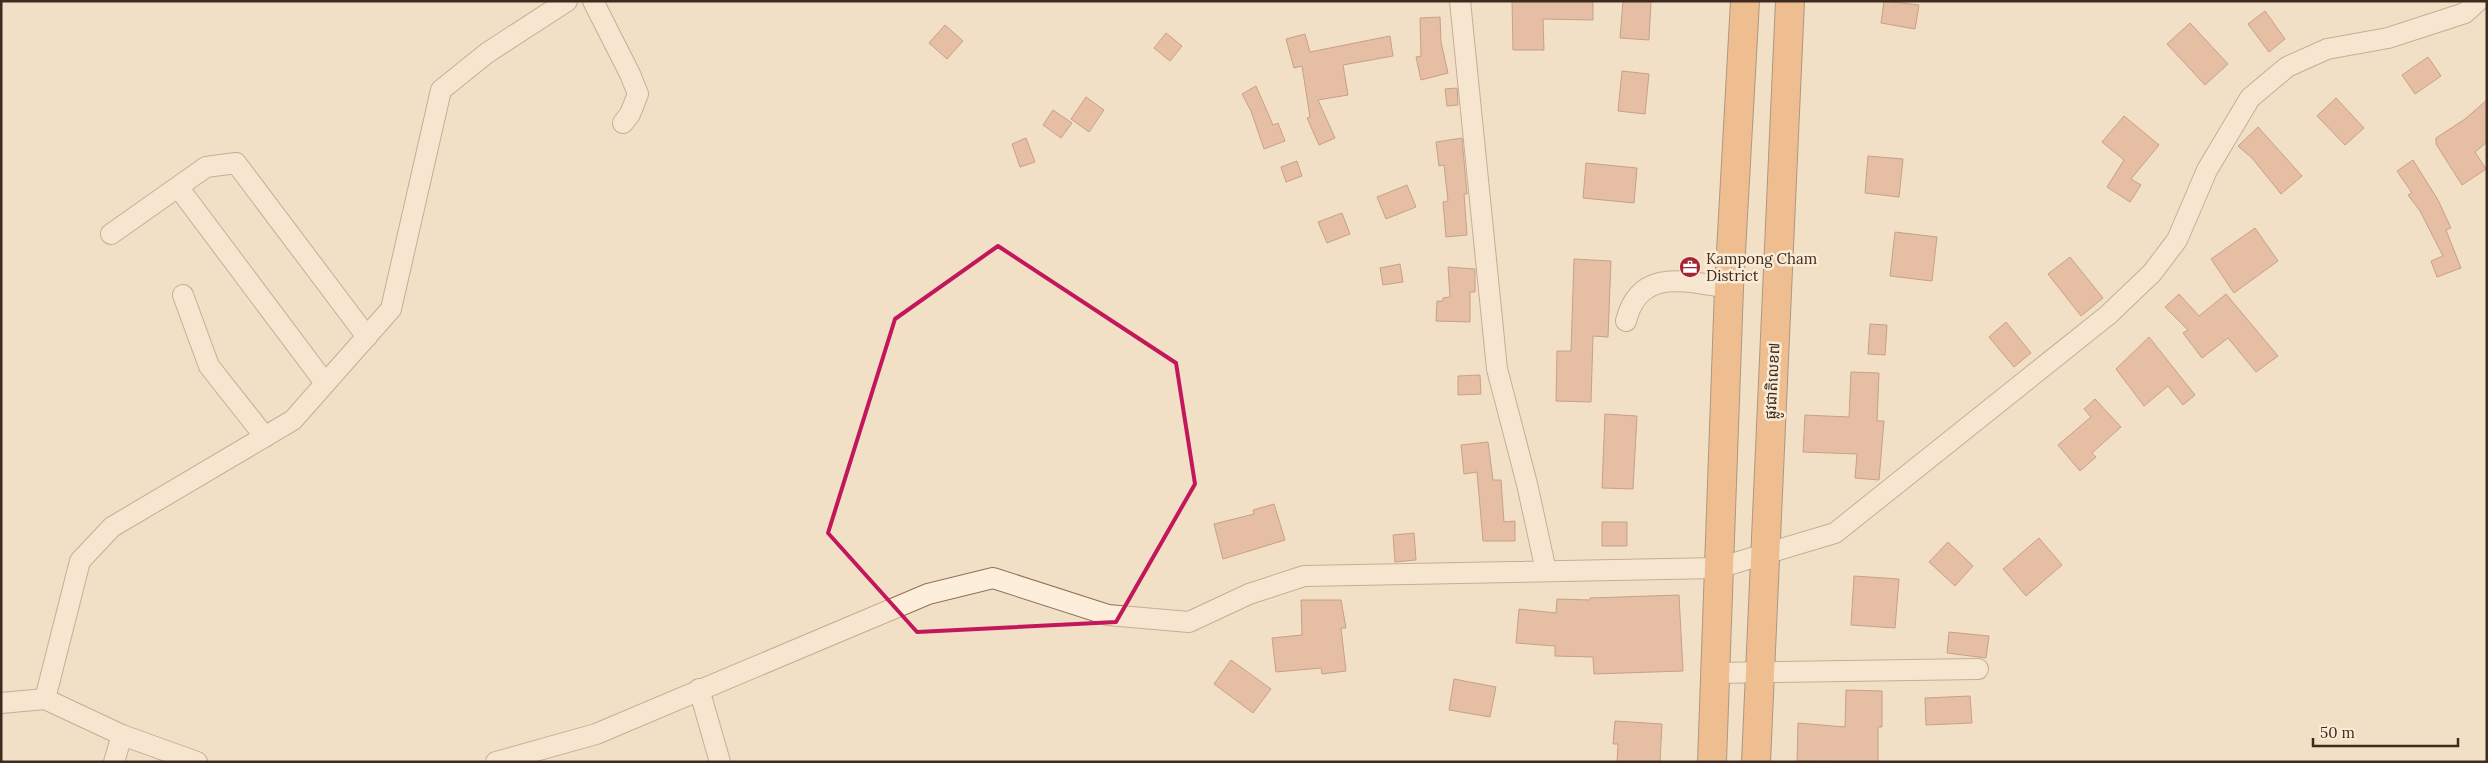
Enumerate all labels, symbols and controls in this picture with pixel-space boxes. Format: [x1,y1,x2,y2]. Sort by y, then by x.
place label: Kampong Cham District [1706,249,1817,285]
office icon: Kampong Cham District [1678,255,1702,279]
street label: ផ្លូវជាតិលេខ៧ [1760,342,1788,420]
scale bar [2313,716,2458,748]
text: 50 m [2320,723,2355,742]

